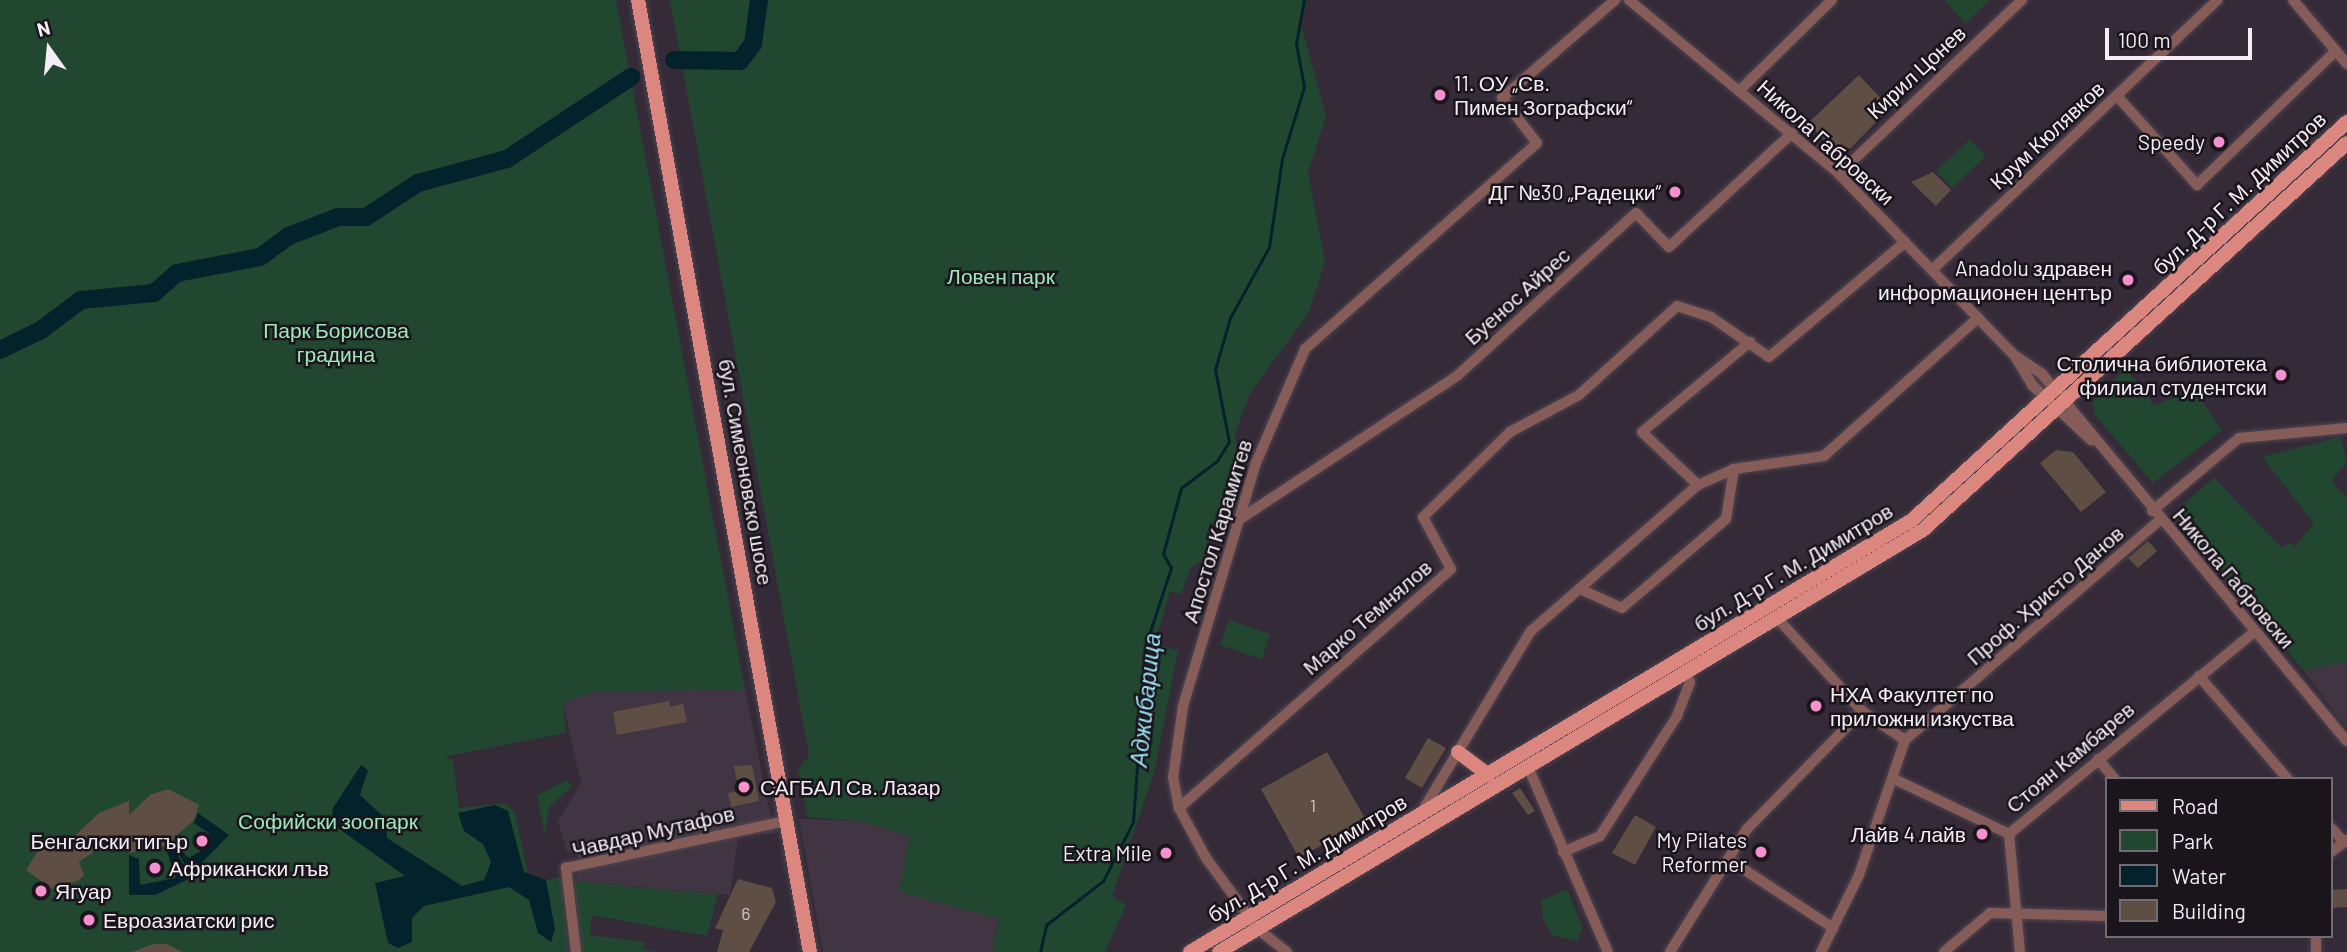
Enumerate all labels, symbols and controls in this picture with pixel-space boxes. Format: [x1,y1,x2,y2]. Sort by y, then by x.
north arrow [14,14,84,84]
scale bar [2109,14,2256,58]
text: N [34,15,53,41]
street label: Кирил Цонев [1862,20,1970,124]
text: 100 m [2118,27,2171,52]
place label: 11. ОУ „Св. Пимен Зографски“ [1454,70,1632,120]
street label: Никола Габровски [1752,74,1900,210]
street label: Крум Кюлявков [1985,76,2109,194]
marker: 11. ОУ „Св. Пимен Зографски“ [1432,87,1448,103]
street label: бул. Д-р Г. М. Димитров [2147,106,2331,280]
place label: Speedy [2138,129,2205,155]
marker: Speedy [2211,134,2227,150]
place label: ДГ №30 „Радецки“ [1489,179,1661,205]
marker: ДГ №30 „Радецки“ [1667,184,1683,200]
street label: Буенос Айрес [1459,242,1575,350]
place label: Anadolu здравен информационен център [1878,255,2112,305]
park label: Ловен парк [947,263,1055,289]
marker: Anadolu здравен информационен център [2118,270,2138,290]
park label: Парк Борисова градина [263,317,409,367]
place label: Столична библиотека филиал студентски [2056,350,2267,400]
street label: бул. Симеоновско шосе [714,357,778,587]
marker: Столична библиотека филиал студентски [2273,367,2289,383]
street label: Апостол Карамитев [1177,436,1257,626]
street label: бул. Д-р Г. М. Димитров [1689,498,1897,636]
street label: Никола Габровски [2168,503,2300,653]
street label: Проф. Христо Данов [1962,520,2128,670]
street label: Марко Темнялов [1297,554,1437,680]
water label: Аджибарица [1124,632,1166,768]
place label: НХА Факултет по приложни изкуства [1830,681,2014,731]
street label: Стоян Камбарев [2001,696,2139,818]
marker: НХА Факултет по приложни изкуства [1808,698,1824,714]
place label: САГБАЛ Св. Лазар [760,774,940,800]
marker: САГБАЛ Св. Лазар [734,777,754,797]
legend [2106,777,2333,938]
street label: бул. Д-р Г. М. Димитров [1203,789,1411,927]
text: Road [2172,793,2218,818]
house number: 1 [1310,794,1316,816]
street label: Чавдар Мутафов [569,800,737,862]
park label: Софийски зоопарк [238,808,418,834]
place label: Лайв 4 лайв [1851,821,1966,847]
marker: Лайв 4 лайв [1972,824,1992,844]
place label: My Pilates Reformer [1656,827,1747,877]
place label: Бенгалски тигър [30,828,188,854]
text: Park [2172,828,2213,853]
marker: Бенгалски тигър [194,833,210,849]
place label: Extra Mile [1063,840,1152,866]
marker: My Pilates Reformer [1753,844,1769,860]
marker: Extra Mile [1158,845,1174,861]
place label: Африкански лъв [169,855,329,881]
marker: Африкански лъв [147,860,163,876]
text: Water [2172,863,2226,888]
place label: Ягуар [55,878,111,904]
marker: Ягуар [33,883,49,899]
text: Building [2172,898,2246,923]
house number: 6 [741,902,751,924]
place label: Евроазиатски рис [103,907,274,933]
marker: Евроазиатски рис [81,912,97,928]

